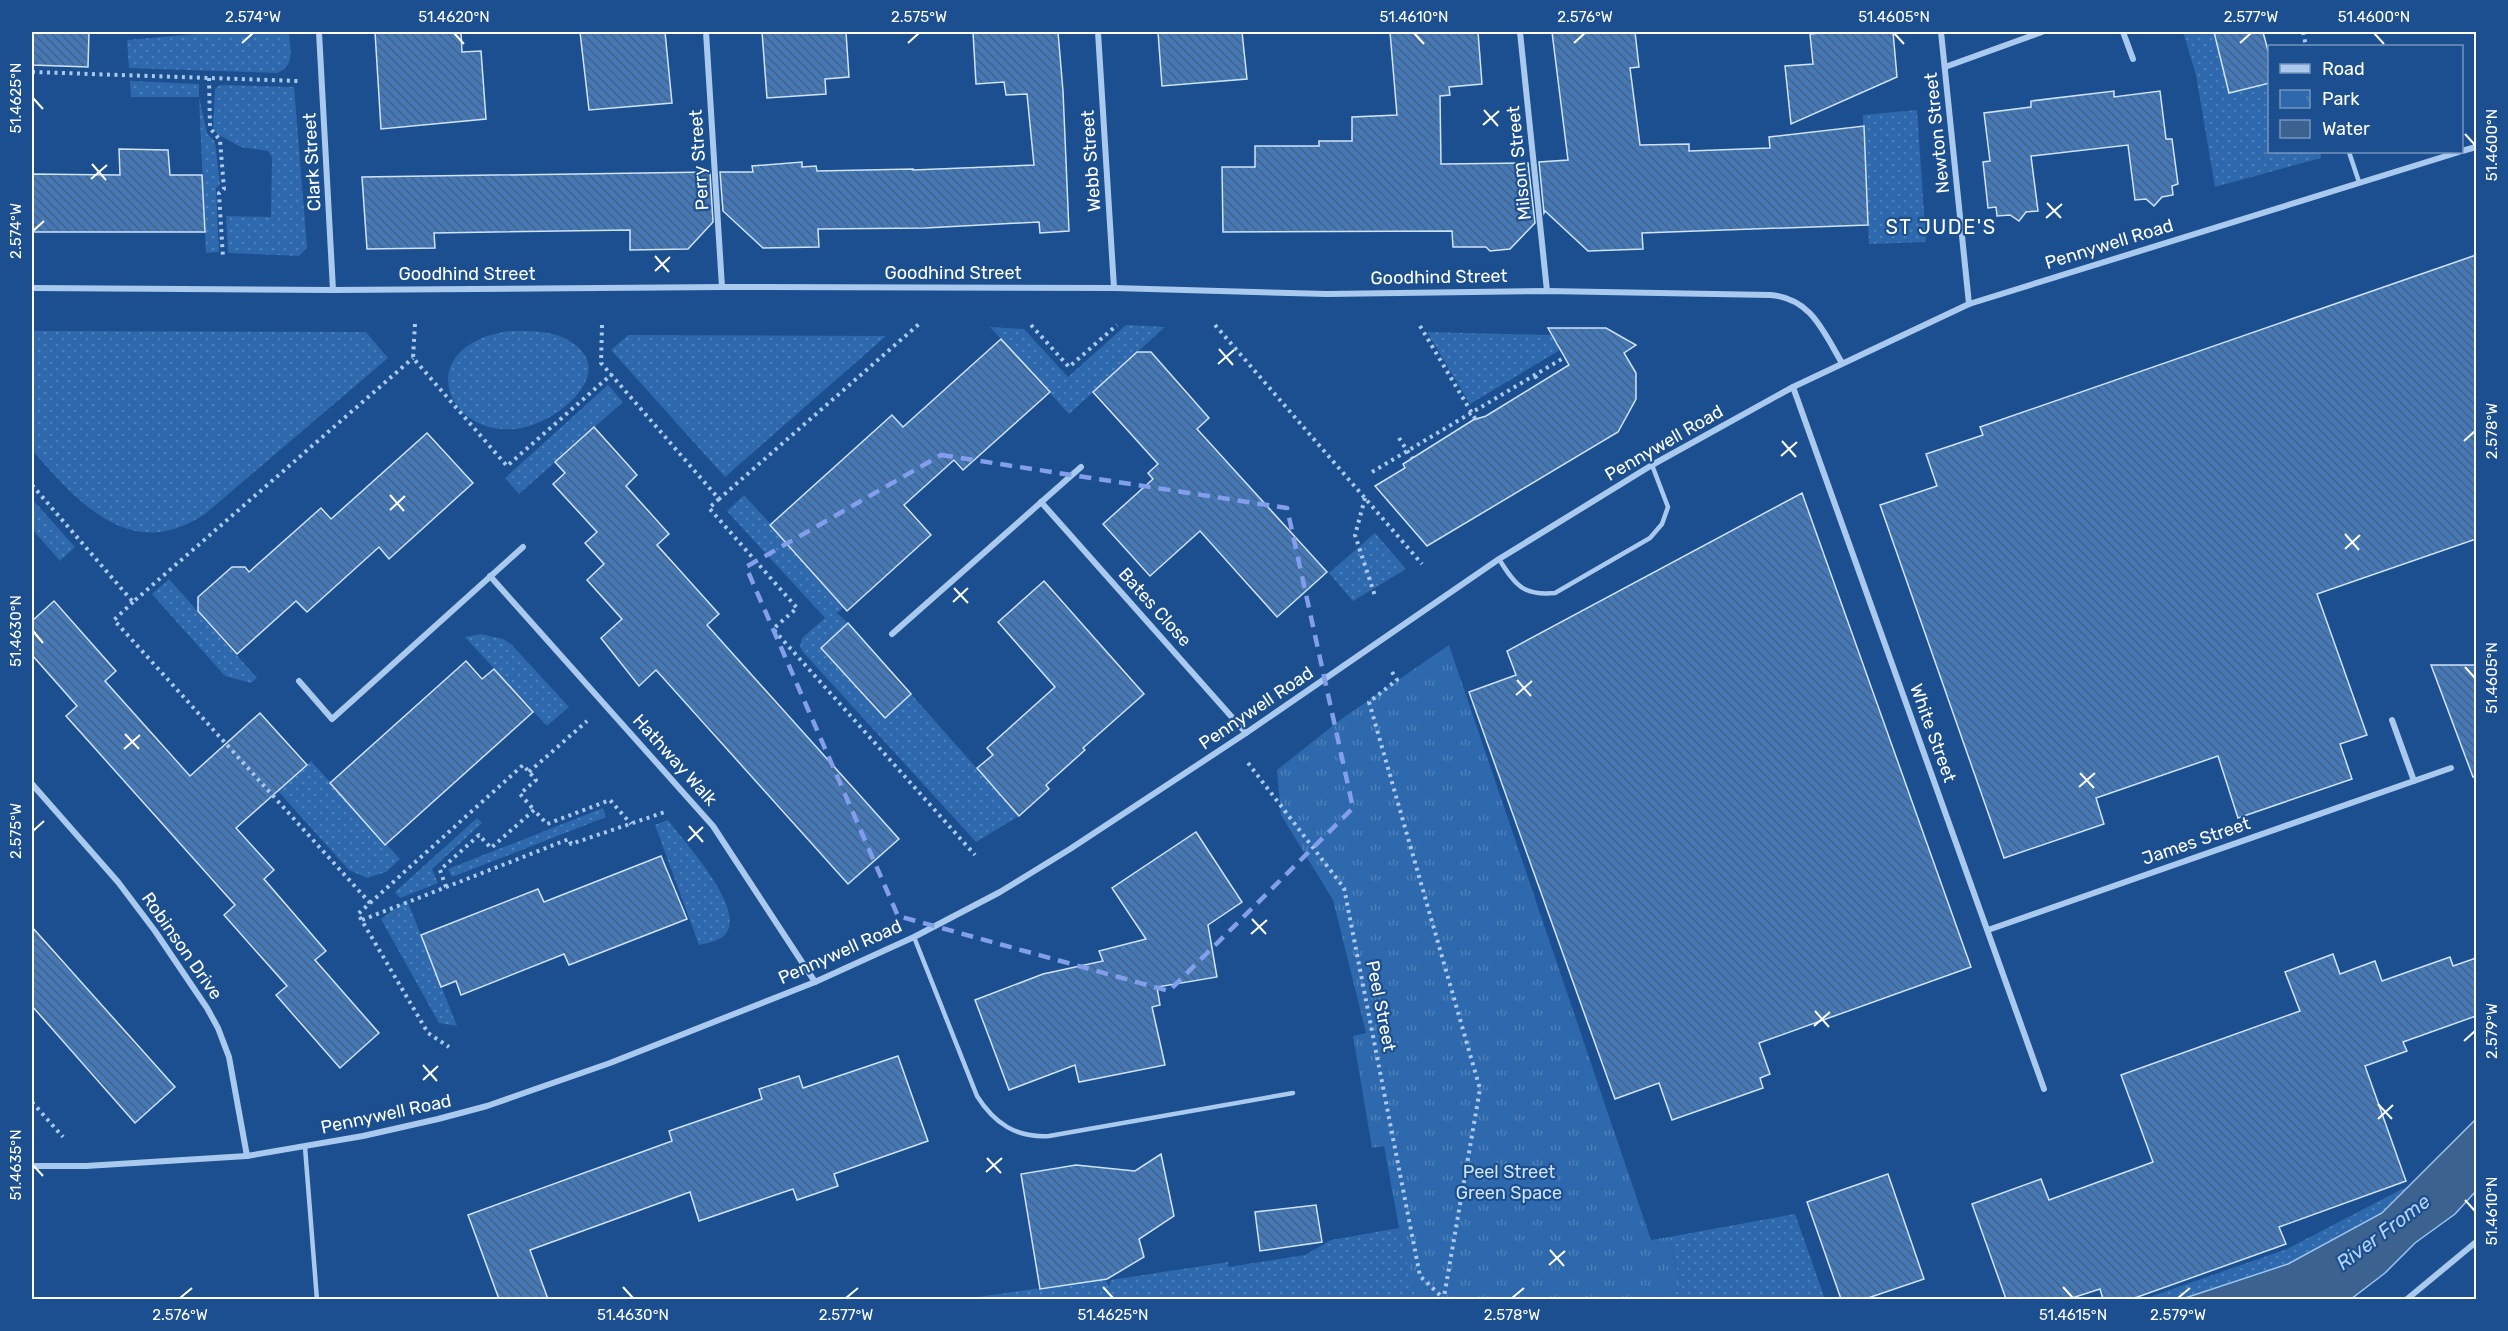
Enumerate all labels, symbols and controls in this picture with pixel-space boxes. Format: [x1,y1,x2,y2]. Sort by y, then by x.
text: 2.574°W [225,8,281,26]
text: 51.4620°N [418,8,490,26]
text: 2.575°W [891,8,947,26]
text: 51.4610°N [1380,8,1448,26]
text: 2.576°W [1557,8,1613,26]
text: 51.4605°N [1858,8,1930,26]
text: 2.577°W [2224,8,2278,26]
text: 51.4600°N [2338,8,2410,26]
legend [2268,45,2463,153]
text: Road [2322,58,2365,80]
text: 51.4625°N [7,63,25,133]
street label: Newton Street [1920,71,1954,195]
text: Park [2322,88,2360,110]
street label: Milsom Street [1502,105,1536,221]
street label: Perry Street [685,109,713,211]
street label: Webb Street [1076,109,1106,213]
text: 51.4600°N [2483,109,2501,181]
street label: Clark Street [298,112,326,212]
text: Water [2322,118,2370,140]
text: 2.574°W [7,203,25,259]
street label: Pennywell Road [2042,214,2176,274]
district label: ST JUDE'S [1885,215,1997,239]
street label: Goodhind Street [884,262,1022,284]
street label: Goodhind Street [398,263,536,285]
street label: Goodhind Street [1370,265,1508,289]
street label: Pennywell Road [1601,400,1727,486]
text: 2.578°W [2483,403,2501,459]
street label: Bates Close [1114,563,1196,651]
text: 51.4630°N [7,595,25,667]
text: 51.4605°N [2483,642,2501,714]
street label: Pennywell Road [1195,662,1317,754]
street label: White Street [1905,681,1961,785]
street label: Hathway Walk [628,710,722,811]
text: 2.575°W [7,803,25,859]
street label: James Street [2139,812,2253,870]
street label: Robinson Drive [137,888,227,1004]
street label: Pennywell Road [775,915,905,989]
street label: Peel Street [1361,959,1401,1053]
text: 2.579°W [2483,1003,2501,1059]
street label: Pennywell Road [319,1089,453,1139]
text: 51.4635°N [7,1129,25,1201]
park label: Peel Street Green Space [1456,1161,1562,1204]
text: 51.4610°N [2483,1177,2501,1245]
water label: River Frome [2331,1189,2435,1275]
text: 2.576°W [152,1306,208,1324]
text: 51.4630°N [597,1306,669,1324]
text: 2.577°W [819,1306,873,1324]
text: 51.4625°N [1078,1306,1148,1324]
text: 2.578°W [1484,1306,1540,1324]
text: 51.4615°N [2039,1306,2107,1324]
text: 2.579°W [2150,1306,2206,1324]

